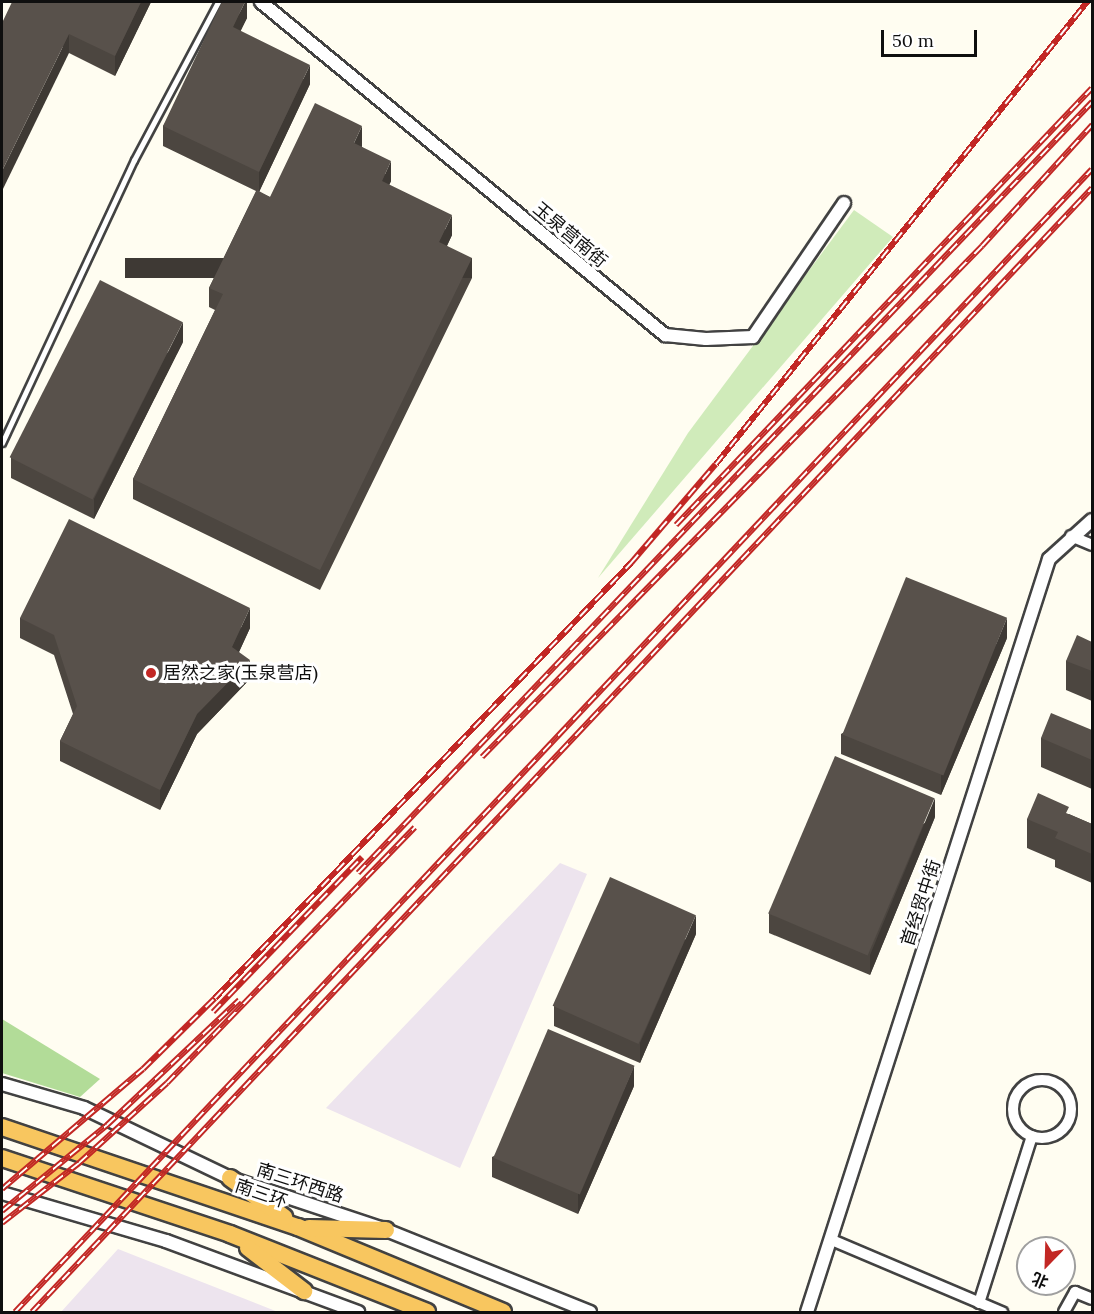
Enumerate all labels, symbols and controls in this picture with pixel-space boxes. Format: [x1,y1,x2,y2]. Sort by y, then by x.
scale bar [884,18,980,56]
text: 50 m [892,29,934,52]
street label: 玉泉营南街 [529,198,611,272]
place label: 居然之家(玉泉营店) [163,662,318,684]
marker: 居然之家(玉泉营店) [144,666,158,680]
street label: 首经贸中街 [897,857,945,949]
street label: 南三环西路 [254,1159,346,1207]
street label: 南三环 [232,1175,290,1213]
north arrow [1016,1236,1076,1296]
text: 北 [1028,1268,1051,1293]

